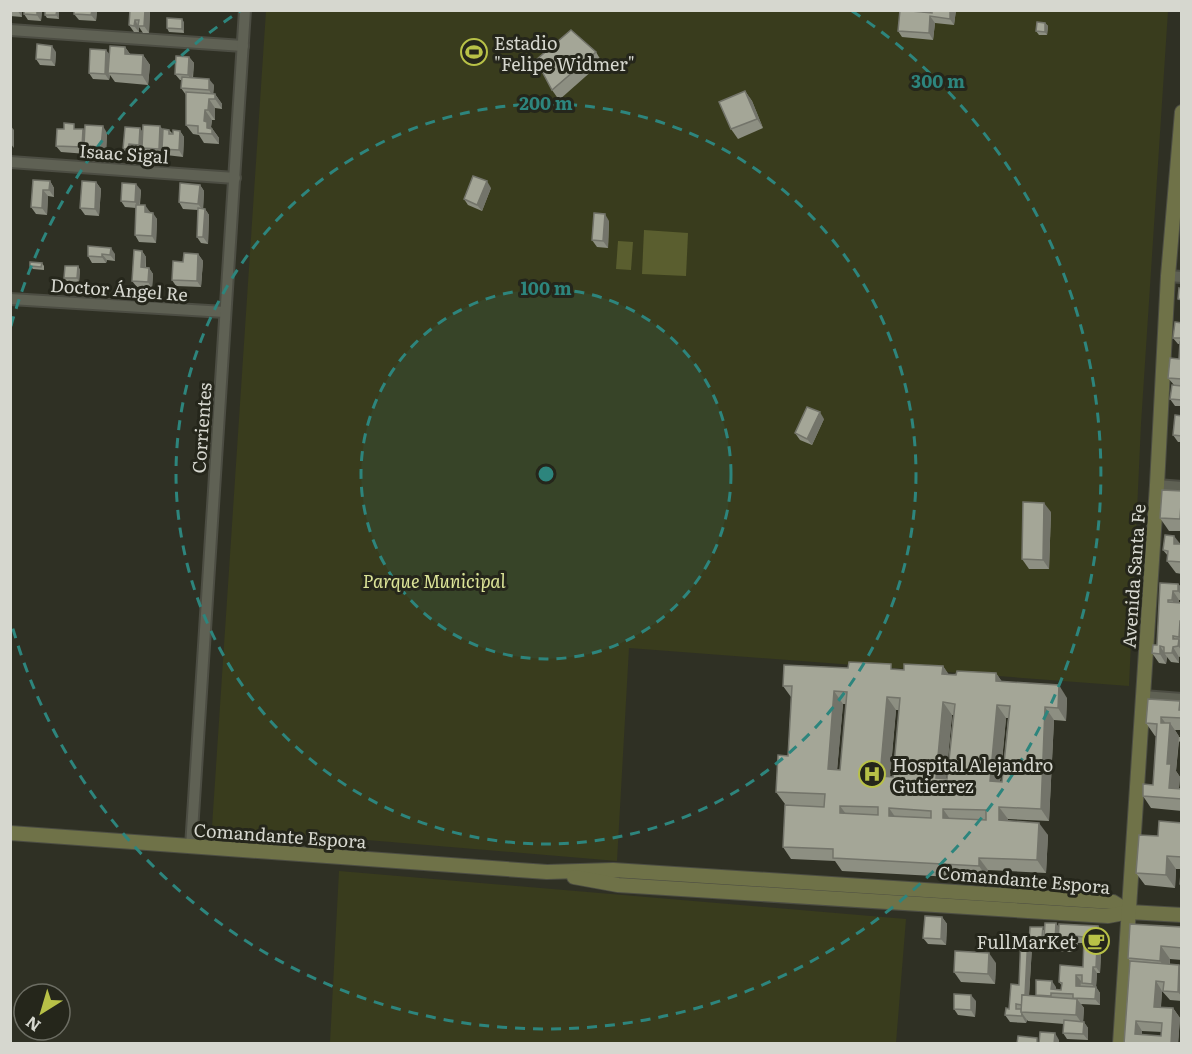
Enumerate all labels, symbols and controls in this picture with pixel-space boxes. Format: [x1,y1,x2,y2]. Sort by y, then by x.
place label: Estadio "Felipe Widmer" [494,29,635,77]
sports icon: Estadio "Felipe Widmer" [459,37,489,67]
text: 300 m [911,67,965,94]
text: 200 m [519,89,573,116]
street label: Isaac Sigal [78,136,170,170]
street label: Doctor Ángel Re [49,271,189,307]
text: 100 m [520,274,572,301]
street label: Corrientes [184,382,218,474]
centre of rings [536,464,556,484]
street label: Avenida Santa Fe [1114,503,1152,649]
park label: Parque Municipal [363,567,506,594]
place label: Hospital Alejandro Gutierrez [892,751,1053,799]
hospital icon: Hospital Alejandro Gutierrez [857,759,887,789]
street label: Comandante Espora [193,815,368,855]
street label: Comandante Espora [937,858,1112,900]
cafe icon: FullMarKet [1081,926,1111,956]
place label: FullMarKet [977,928,1077,955]
north arrow [12,982,72,1042]
text: N [20,1011,45,1038]

